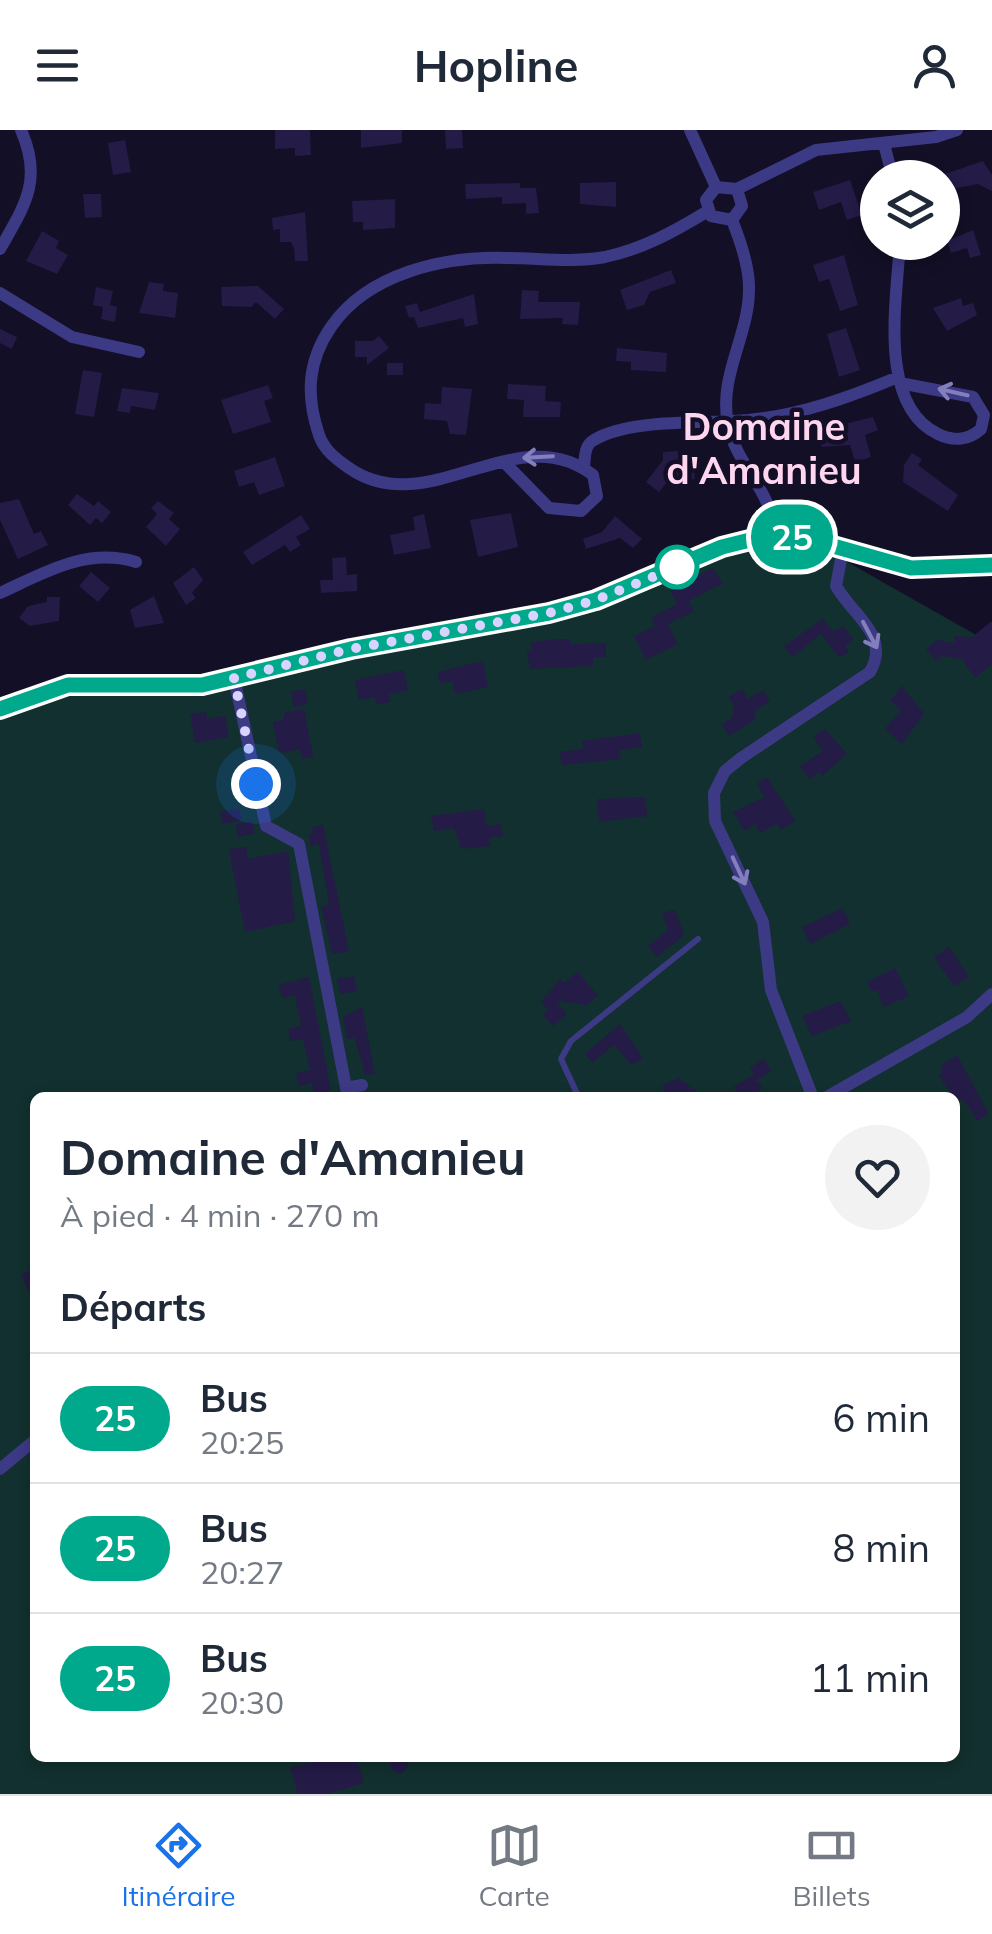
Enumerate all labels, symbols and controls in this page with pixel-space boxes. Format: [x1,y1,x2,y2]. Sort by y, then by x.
text: Hopline [414,37,578,93]
icon: menu [30,38,85,93]
icon: person [907,38,962,93]
map controls [860,160,960,260]
button: layers [860,160,960,260]
one-way arrow [938,382,970,400]
district label: Domaine d'Amanieu [666,402,862,494]
one-way arrow [522,448,554,467]
line badge: 25 [747,504,837,570]
text: 25 [771,515,813,559]
unlabelled marker [656,546,698,588]
one-way arrow [861,620,880,649]
your location [231,759,281,809]
one-way arrow [730,855,749,885]
button: heart [825,1125,930,1230]
text: Domaine d'Amanieu [60,1127,526,1187]
text: À pied · 4 min · 270 m [60,1195,380,1235]
text: Départs [60,1283,206,1331]
text: Bus [200,1374,268,1422]
text: 6 min [833,1394,930,1442]
text: 25 [94,1396,136,1440]
text: 20:25 [200,1422,284,1462]
text: Bus [200,1504,268,1552]
text: 8 min [833,1524,930,1572]
text: 25 [94,1526,136,1570]
text: 20:27 [200,1552,284,1592]
text: Bus [200,1634,268,1682]
text: 11 min [810,1654,930,1702]
text: 25 [94,1656,136,1700]
text: 20:30 [200,1682,284,1722]
tab: Itinéraire [121,1818,236,1913]
tab: Carte [478,1818,550,1913]
tab: Billets [793,1818,871,1913]

